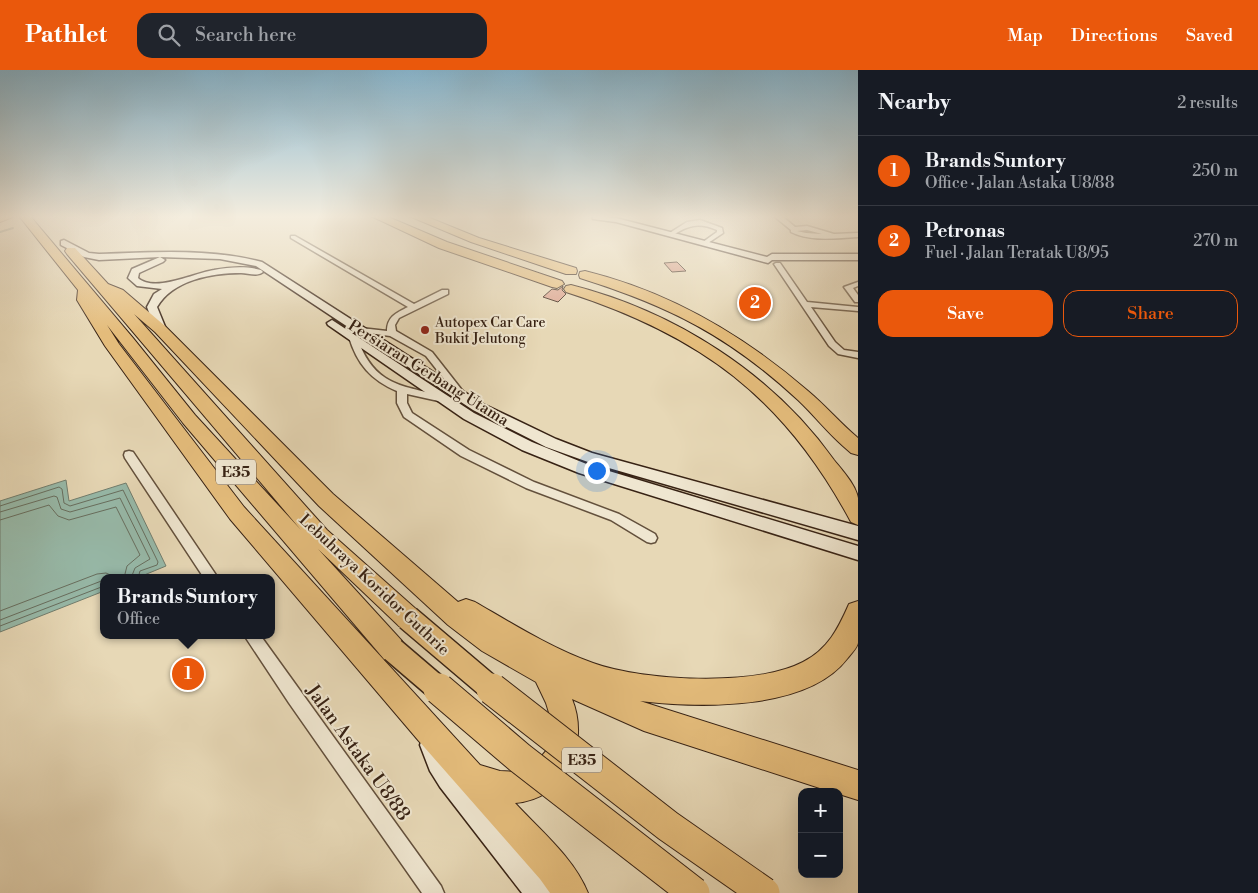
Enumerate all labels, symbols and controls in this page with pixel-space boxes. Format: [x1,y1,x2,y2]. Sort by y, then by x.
search box [137,13,487,58]
text: Pathlet [25,20,107,50]
icon: search [155,21,183,49]
text: Search here [195,23,296,47]
text: Map [1007,24,1043,47]
text: Directions [1071,24,1158,47]
text: Saved [1186,24,1233,47]
text: Nearby [878,90,951,116]
text: 2 results [1177,93,1238,113]
text: Brands Suntory [925,149,1066,173]
text: 1 [890,161,898,181]
text: 250 m [1192,161,1238,181]
text: Office · Jalan Astaka U8/88 [925,173,1114,193]
text: Petronas [925,219,1005,243]
text: 2 [889,231,899,251]
text: 270 m [1193,231,1238,251]
text: Fuel · Jalan Teratak U8/95 [925,243,1109,263]
pin: 2 [739,284,771,322]
button: Save [878,290,1053,337]
button: Share [1063,290,1238,337]
place label: Autopex Car Care Bukit Jelutong [434,314,546,348]
street label: Persiaran Gerbang Utama [344,315,513,431]
marker: Autopex Car Care Bukit Jelutong [419,324,431,336]
your location [584,458,610,484]
road number: E35 [216,460,256,484]
street label: Lebuhraya Koridor Guthrie [295,510,454,660]
popup [100,574,275,639]
text: Brands Suntory [117,585,258,609]
text: Office [117,609,160,629]
pin: 1 [172,655,204,693]
street label: Jalan Astaka U8/88 [300,679,416,826]
road number: E35 [562,748,602,772]
map controls [798,788,843,878]
button: + [798,788,843,833]
button: − [798,833,843,878]

